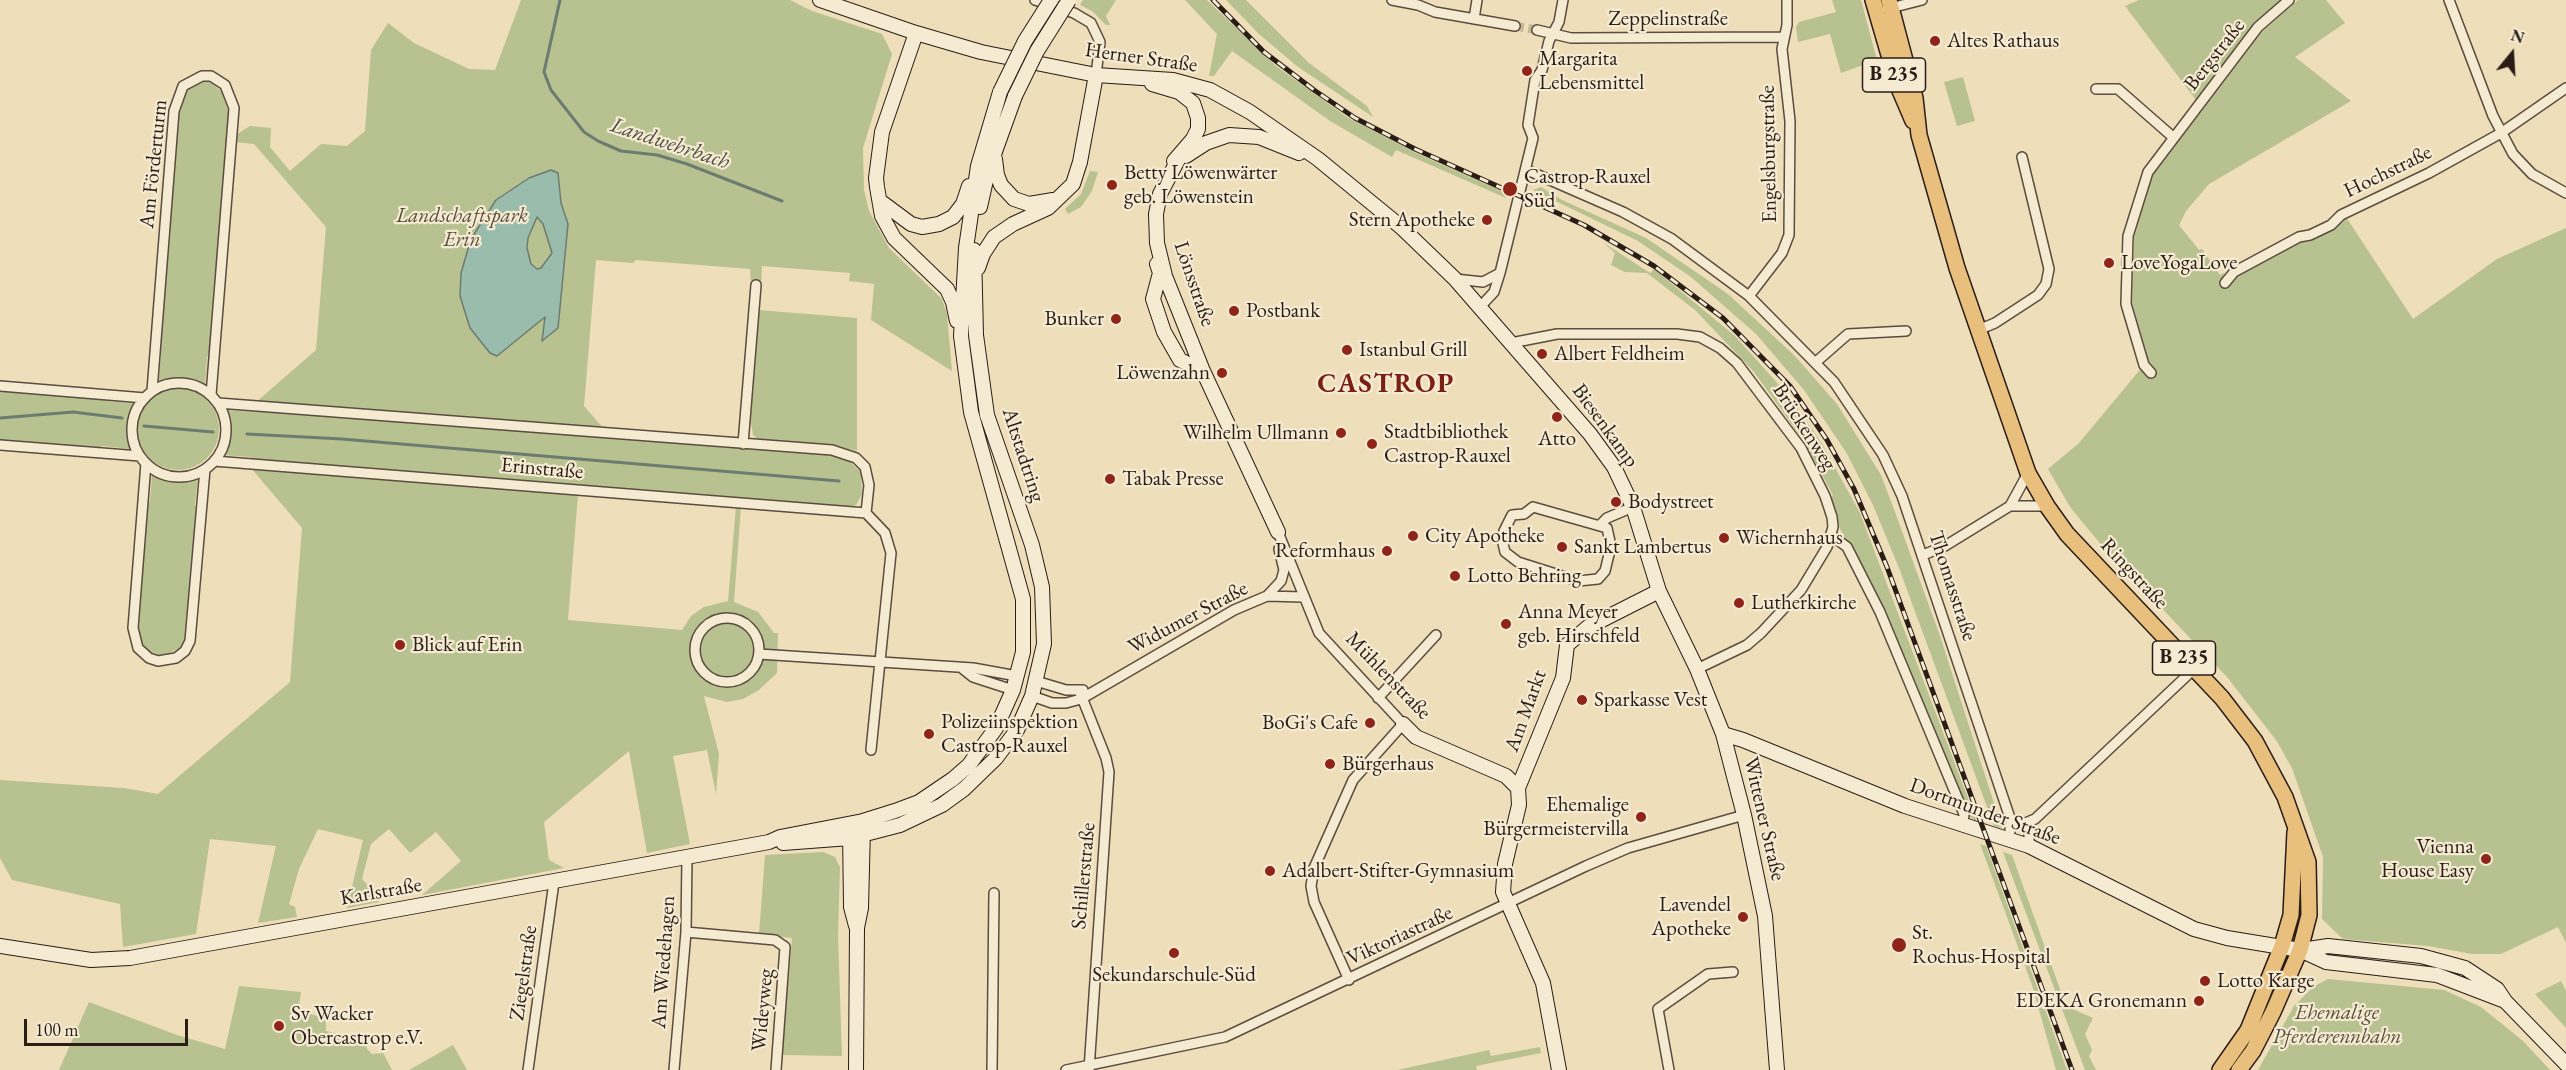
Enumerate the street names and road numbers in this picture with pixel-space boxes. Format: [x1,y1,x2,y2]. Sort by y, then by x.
street label: Zeppelinstraße [1608,6,1728,32]
street label: Bergstraße [2179,14,2251,96]
street label: Herner Straße [1083,38,1199,78]
road number: B 235 [1862,58,1926,92]
street label: Engelsburgstraße [1755,85,1783,223]
street label: Am Förderturm [135,98,173,230]
street label: Hochstraße [2340,140,2436,204]
street label: Lönsstraße [1168,238,1220,330]
street label: Biesenkamp [1566,379,1644,473]
street label: Brückenweg [1767,379,1841,475]
street label: Altstadtring [996,405,1050,505]
street label: Erinstraße [500,453,584,485]
street label: Thomasstraße [1922,528,1982,644]
street label: Ringstraße [2095,533,2173,615]
street label: Widumer Straße [1124,576,1252,660]
street label: Mühlenstraße [1340,627,1436,725]
road number: B 235 [2152,641,2216,675]
street label: Am Markt [1500,667,1552,755]
street label: Wittener Straße [1738,755,1790,883]
street label: Dortmunder Straße [1906,773,2064,851]
street label: Schillerstraße [1067,822,1101,930]
street label: Karlstraße [338,872,424,912]
street label: Am Wiedehagen [647,895,681,1029]
street label: Viktoriastraße [1343,901,1457,971]
street label: Ziegelstraße [505,924,543,1022]
street label: Wideyweg [747,967,779,1053]

